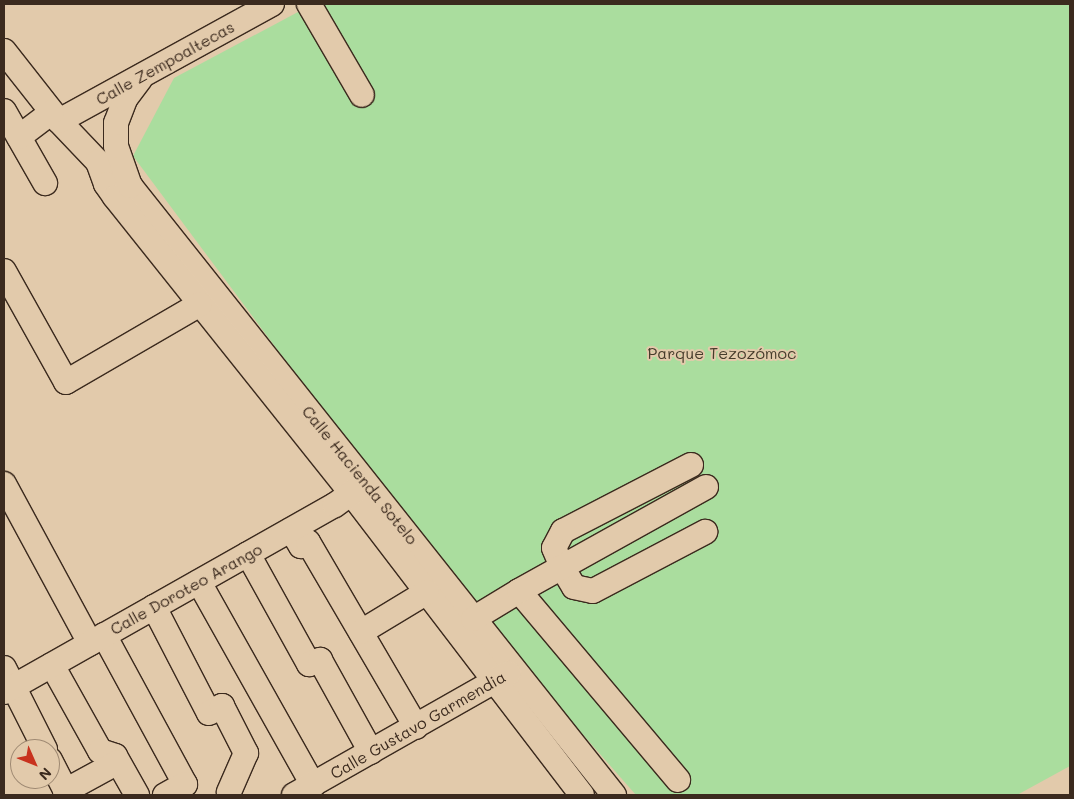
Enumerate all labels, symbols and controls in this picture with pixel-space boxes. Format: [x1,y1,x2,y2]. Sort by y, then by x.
street label: Calle Zempoaltecas [92,17,238,109]
park label: Parque Tezozómoc [647,343,797,363]
street label: Calle Hacienda Sotelo [298,402,422,548]
street label: Calle Doroteo Arango [107,539,265,639]
street label: Calle Gustavo Garmendia [327,667,509,783]
north arrow [10,739,60,789]
text: N [35,764,56,784]

